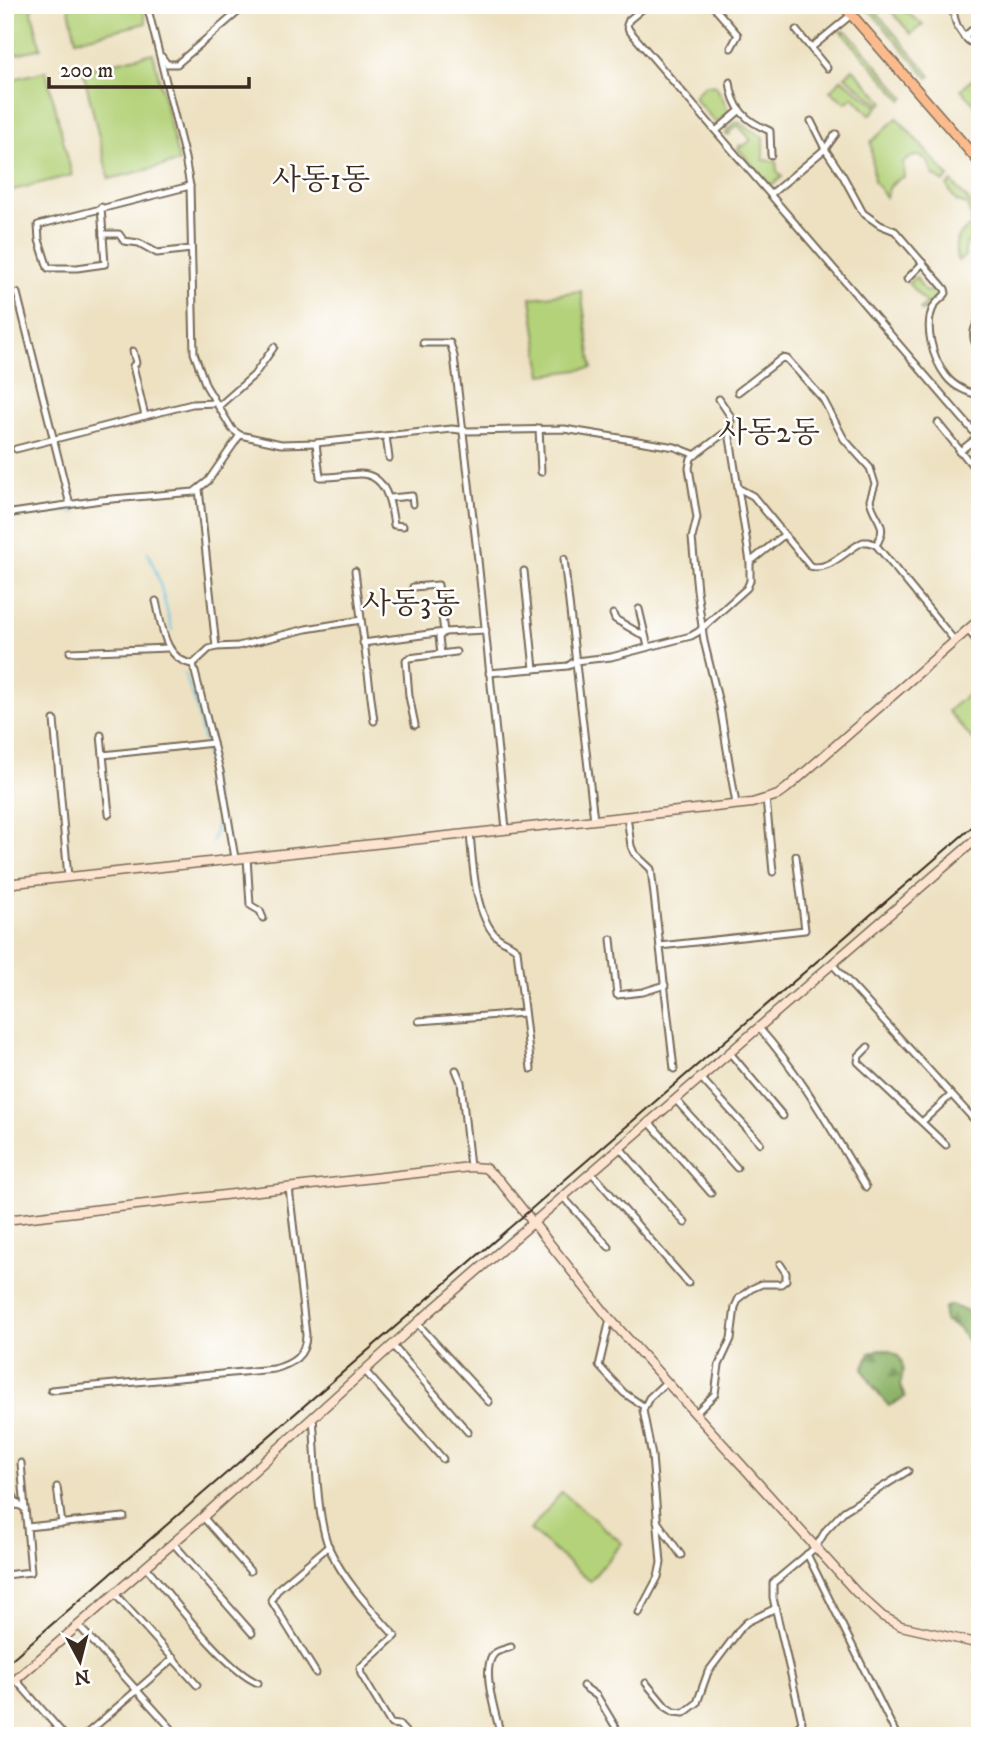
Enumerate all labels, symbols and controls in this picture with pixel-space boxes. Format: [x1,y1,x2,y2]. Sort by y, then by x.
scale bar [49,46,248,90]
text: 200 m [60,58,113,84]
district label: 사동1동 [272,162,370,199]
district label: 사동2동 [718,415,820,452]
district label: 사동3동 [362,586,460,623]
north arrow [46,1626,116,1696]
text: N [72,1664,91,1689]

